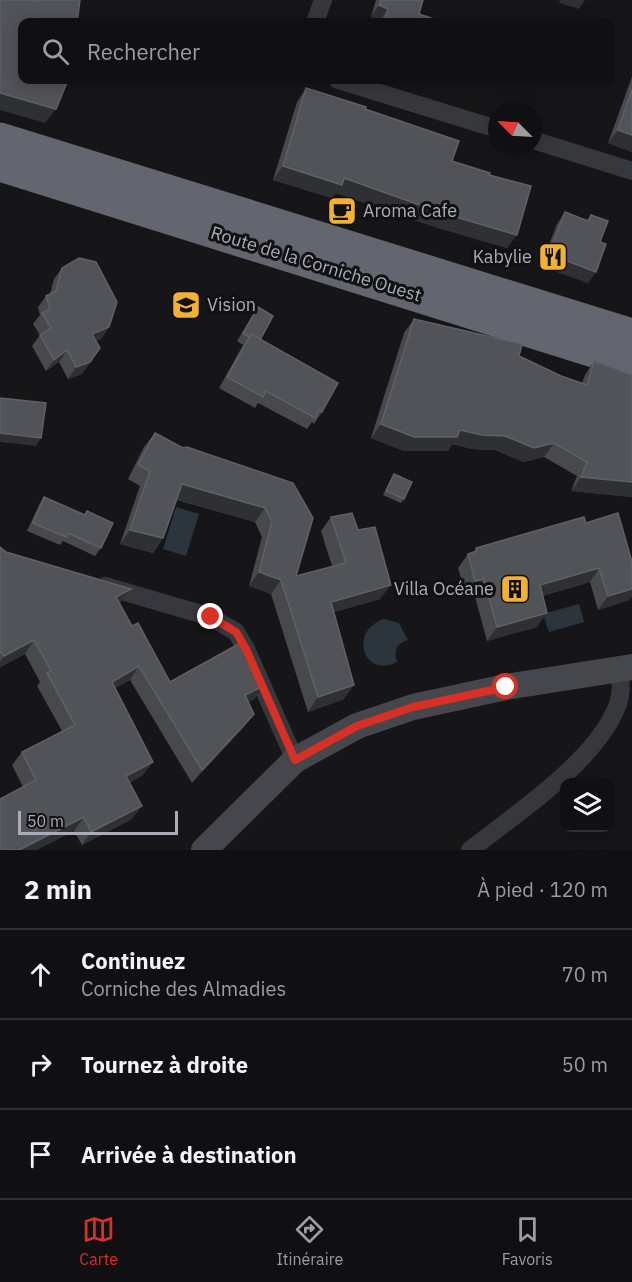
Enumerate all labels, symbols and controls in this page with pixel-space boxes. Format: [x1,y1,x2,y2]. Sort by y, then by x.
search box [18,18,614,84]
icon: search [39,35,72,68]
text: Rechercher [87,37,200,66]
north arrow [488,102,542,156]
cafe icon: Aroma Cafe [326,195,358,227]
place label: Aroma Cafe [363,199,457,222]
street label: Route de la Corniche Ouest [208,221,424,307]
restaurant icon: Kabylie [537,241,569,273]
place label: Kabylie [473,245,532,268]
school or university icon: Vision [170,289,202,321]
place label: Vision [207,293,256,316]
building icon: Villa Océane [499,573,531,605]
place label: Villa Océane [394,577,494,600]
route end [197,603,223,629]
route start [492,673,518,699]
map controls [560,778,614,832]
button: layers [560,778,614,832]
scale bar [18,808,178,836]
text: 50 m [27,811,64,831]
text: 2 min [24,872,92,906]
text: À pied · 120 m [477,876,608,903]
text: Continuez [81,946,185,975]
icon: ahead [24,958,57,991]
text: 70 m [562,961,608,988]
text: Corniche des Almadies [81,975,286,1002]
icon: right [24,1048,57,1081]
text: Tournez à droite [81,1050,248,1079]
text: 50 m [562,1051,608,1078]
icon: arrive [24,1138,57,1171]
text: Arrivée à destination [81,1140,297,1169]
tab: Carte [79,1213,118,1269]
tab: Itinéraire [276,1213,343,1269]
tab: Favoris [502,1213,553,1269]

